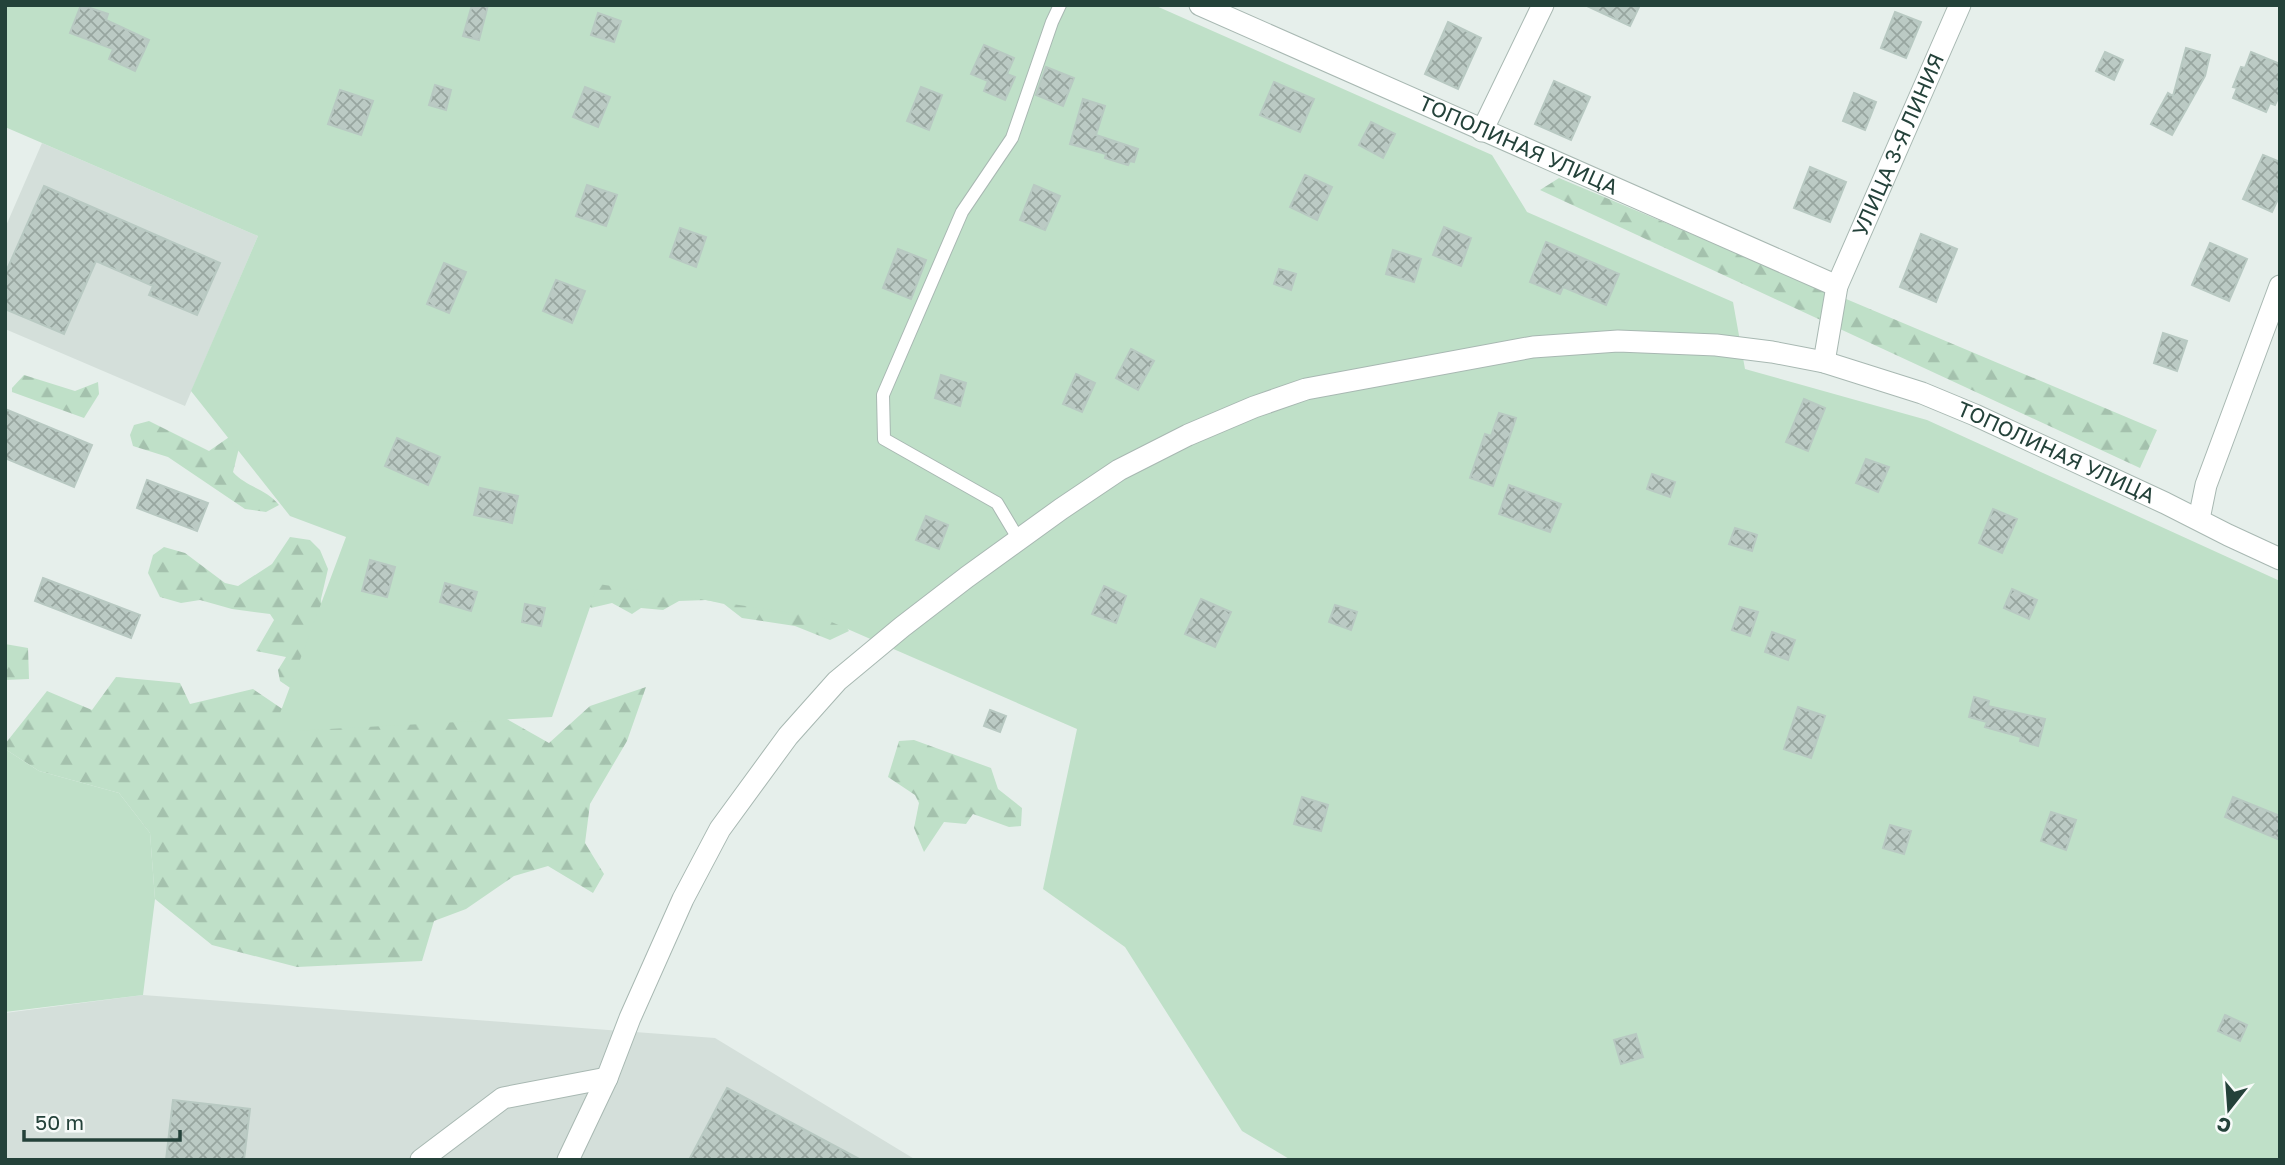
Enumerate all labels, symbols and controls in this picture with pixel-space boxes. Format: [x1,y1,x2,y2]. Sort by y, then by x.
street label: УЛИЦА 3-Я ЛИНИЯ [1846,49,1949,240]
street label: ТОПОЛИНАЯ УЛИЦА [1415,89,1622,200]
street label: ТОПОЛИНАЯ УЛИЦА [1954,395,2159,509]
north arrow [2194,1074,2264,1144]
scale bar [24,1098,180,1142]
text: 50 m [35,1109,84,1135]
text: С [2214,1113,2234,1139]

